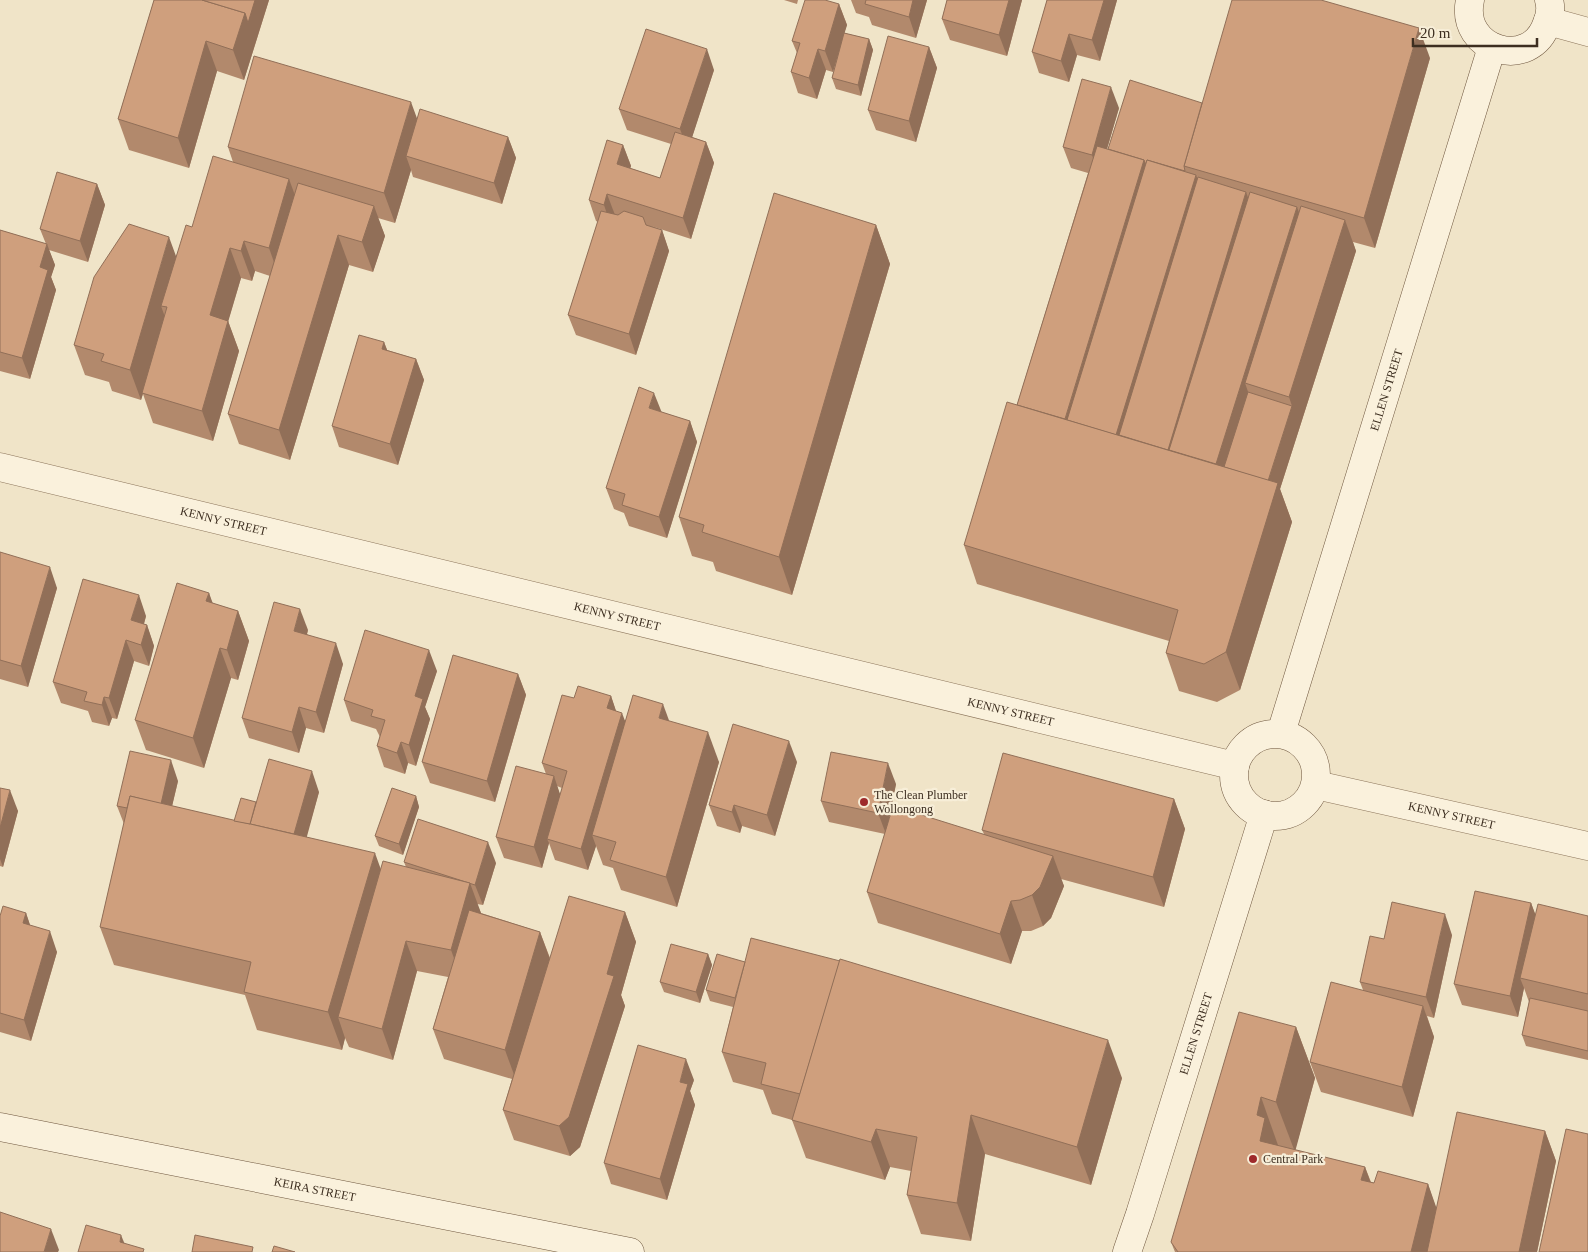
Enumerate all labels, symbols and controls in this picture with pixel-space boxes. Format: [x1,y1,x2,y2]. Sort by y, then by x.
scale bar [1413,15,1537,47]
text: 20 m [1420,25,1451,41]
street label: ELLEN STREET [1367,346,1406,433]
street label: KENNY STREET [179,504,269,539]
street label: KENNY STREET [572,599,663,634]
street label: KENNY STREET [966,694,1056,729]
place label: The Clean Plumber Wollongong [874,788,967,816]
marker: The Clean Plumber Wollongong [858,796,870,808]
street label: KENNY STREET [1407,799,1497,832]
street label: ELLEN STREET [1177,990,1215,1076]
place label: Central Park [1263,1152,1323,1166]
marker: Central Park [1247,1153,1259,1165]
street label: KEIRA STREET [273,1175,358,1205]

